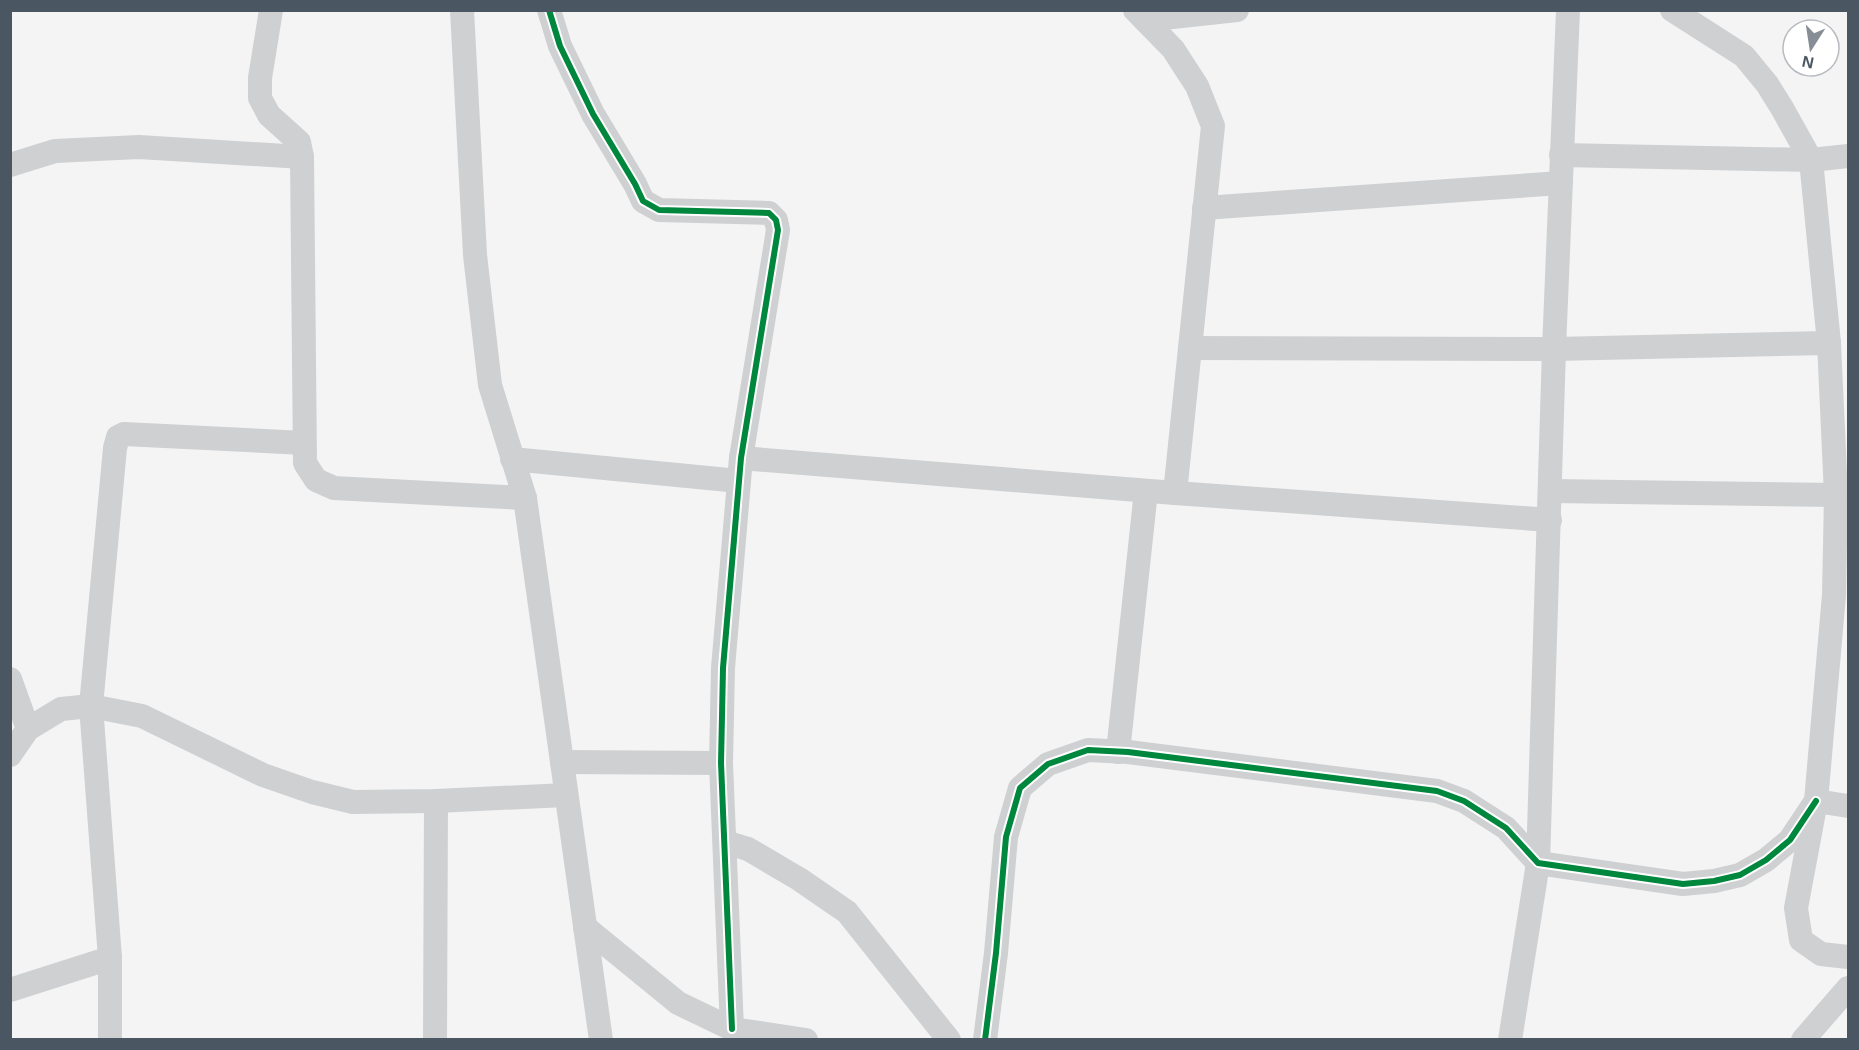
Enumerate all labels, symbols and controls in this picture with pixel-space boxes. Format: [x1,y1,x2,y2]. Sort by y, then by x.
north arrow [1781,18,1841,78]
text: N [1801,53,1815,72]

